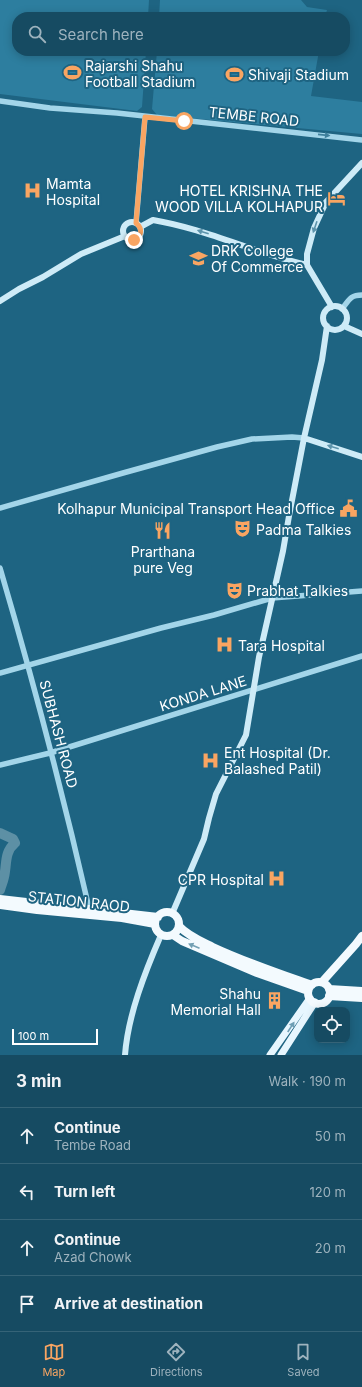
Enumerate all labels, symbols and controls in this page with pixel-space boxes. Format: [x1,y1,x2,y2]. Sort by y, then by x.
search box [12,12,350,56]
icon: search [26,23,48,45]
text: Search here [58,25,144,44]
place label: Rajarshi Shahu Football Stadium [85,57,195,90]
sports icon: Rajarshi Shahu Football Stadium [62,63,82,83]
sports icon: Shivaji Stadium [225,64,245,84]
place label: Shivaji Stadium [248,66,349,83]
street label: TEMBE ROAD [208,103,300,129]
route start [175,112,193,130]
one-way arrow [318,131,330,138]
place label: Mamta Hospital [46,175,100,208]
hospital icon: Mamta Hospital [23,181,43,201]
place label: HOTEL KRISHNA THE WOOD VILLA KOLHAPUR [155,182,323,215]
hotel icon: HOTEL KRISHNA THE WOOD VILLA KOLHAPUR [326,188,346,208]
one-way arrow [311,222,317,234]
one-way arrow [197,229,209,235]
route end [125,231,143,249]
place label: DRK College Of Commerce [211,242,303,275]
school or university icon: DRK College Of Commerce [188,248,208,268]
one-way arrow [327,444,339,450]
public building icon: Kolhapur Municipal Transport Head Office [338,498,358,518]
place label: Kolhapur Municipal Transport Head Office [57,500,335,517]
theatre icon: Padma Talkies [233,519,253,539]
restaurant icon: Prarthana pure Veg [153,521,173,541]
place label: Padma Talkies [256,521,351,538]
place label: Prarthana pure Veg [131,543,195,576]
theatre icon: Prabhat Talkies [224,580,244,600]
place label: Prabhat Talkies [247,582,348,599]
hospital icon: Tara Hospital [215,635,235,655]
place label: Tara Hospital [238,637,325,654]
street label: KONDA LANE [158,672,248,714]
street label: SUBHASH ROAD [36,678,82,790]
place label: Ent Hospital (Dr. Balashed Patil) [224,744,331,777]
hospital icon: Ent Hospital (Dr. Balashed Patil) [201,750,221,770]
hospital icon: CPR Hospital [267,869,287,889]
place label: CPR Hospital [178,871,264,888]
street label: STATION RAOD [27,887,131,915]
one-way arrow [188,943,199,949]
place label: Shahu Memorial Hall [170,985,261,1018]
building icon: Shahu Memorial Hall [264,991,284,1011]
map controls [314,1007,350,1043]
button: locate [314,1007,350,1043]
one-way arrow [287,1021,294,1033]
scale bar [12,1027,98,1046]
text: 100 m [18,1029,49,1043]
text: 3 min [16,1071,62,1091]
text: Walk · 190 m [269,1073,346,1089]
text: Continue [54,1118,121,1137]
icon: ahead [16,1125,38,1147]
text: 50 m [315,1128,346,1144]
text: Tembe Road [54,1137,131,1153]
icon: left [16,1181,38,1203]
text: Turn left [54,1182,115,1201]
text: 120 m [310,1184,346,1200]
text: Continue [54,1230,121,1249]
icon: ahead [16,1237,38,1259]
text: 20 m [315,1240,346,1256]
text: Azad Chowk [54,1249,132,1265]
icon: arrive [16,1293,38,1315]
text: Arrive at destination [54,1294,203,1313]
tab: Map [42,1341,65,1379]
tab: Directions [150,1341,203,1379]
tab: Saved [287,1341,320,1379]

